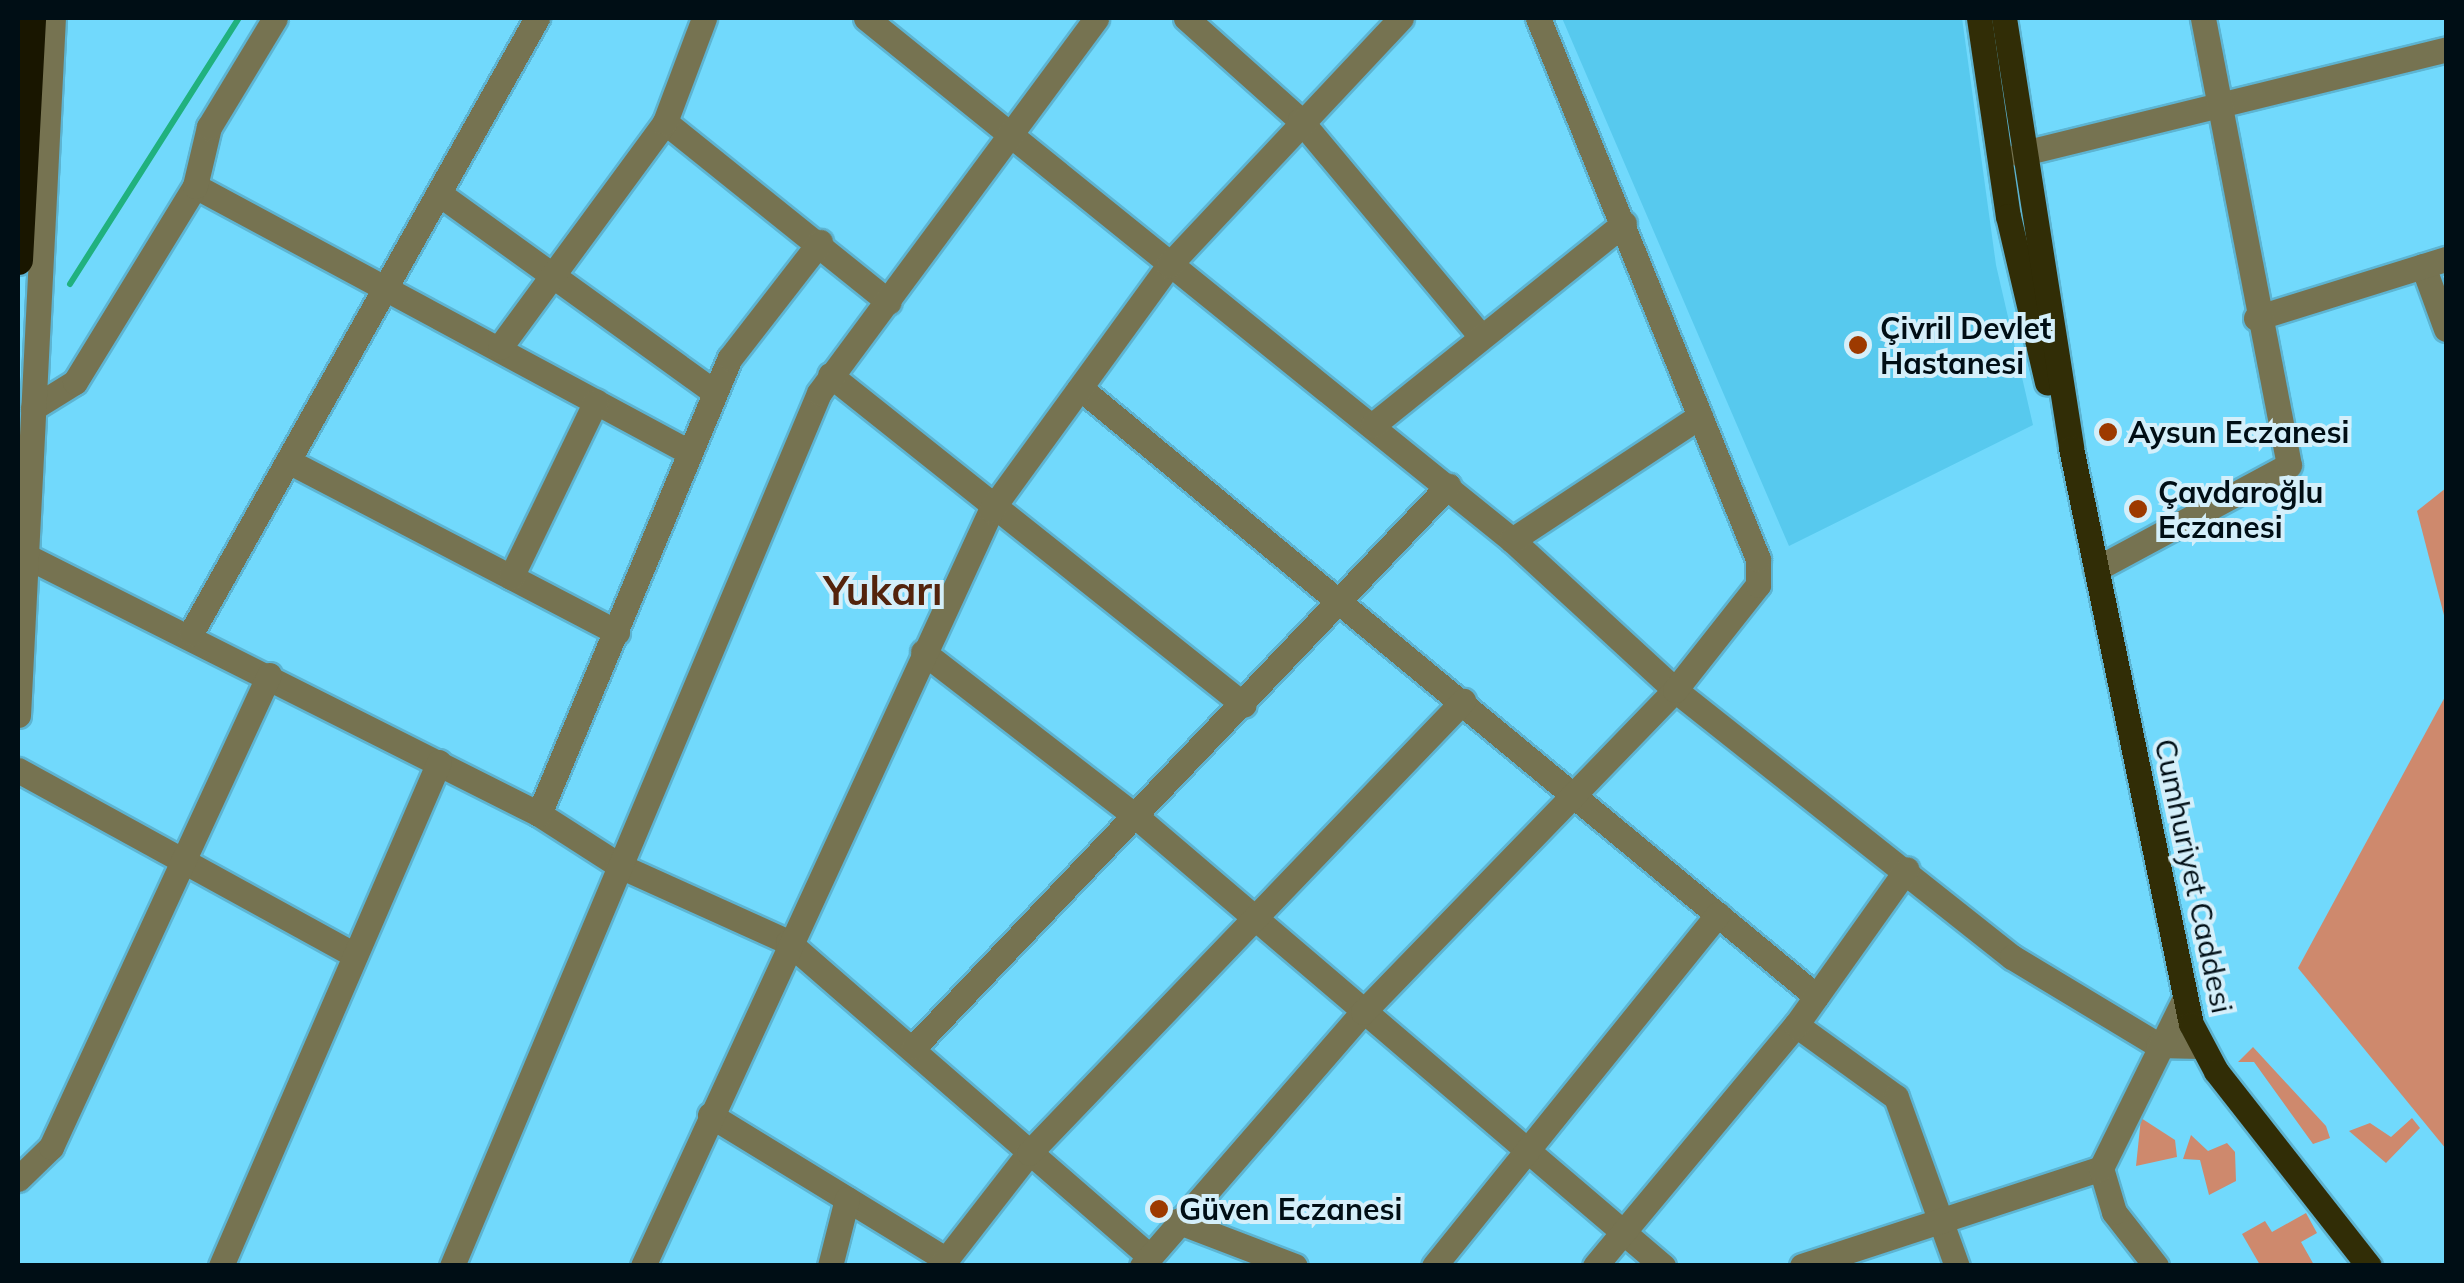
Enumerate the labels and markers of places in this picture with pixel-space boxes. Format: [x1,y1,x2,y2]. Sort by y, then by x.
place label: Çivril Devlet Hastanesi [1880,310,2051,380]
marker: Çivril Devlet Hastanesi [1845,332,1871,358]
place label: Aysun Eczanesi [2128,414,2349,450]
marker: Aysun Eczanesi [2097,421,2119,443]
place label: Çavdaroğlu Eczanesi [2158,474,2323,544]
marker: Çavdaroğlu Eczanesi [2127,498,2149,520]
place label: Güven Eczanesi [1179,1191,1402,1227]
marker: Güven Eczanesi [1148,1198,1170,1220]

